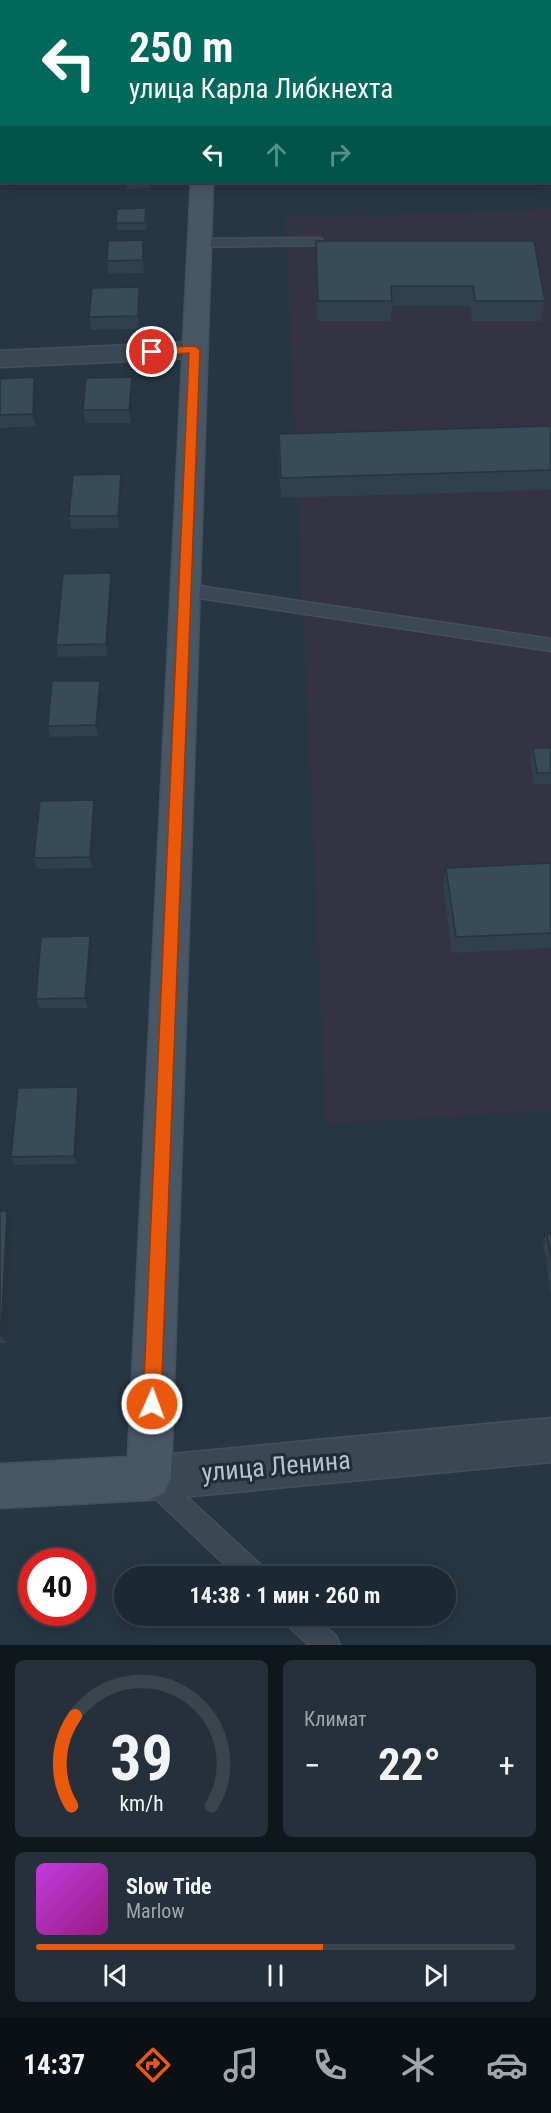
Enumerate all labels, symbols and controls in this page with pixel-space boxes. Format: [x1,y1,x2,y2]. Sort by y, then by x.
text: 250 m [129,23,234,72]
icon: left [30,24,108,102]
text: улица Карла Либкнехта [129,73,393,105]
icon: left [197,138,230,171]
icon: ahead [260,138,293,171]
icon: right [323,138,356,171]
pin [126,326,177,377]
icon: arrive [135,335,168,368]
position arrow [120,1372,184,1436]
street label: улица Ленина [200,1445,352,1487]
speed limit sign: 40 [18,1548,96,1626]
text: 14:38 · 1 мин · 260 m [190,1583,380,1608]
text: Климат [304,1707,366,1731]
text: 39 [110,1722,173,1795]
text: 22° [378,1738,441,1791]
text: − [304,1746,321,1785]
text: + [499,1746,515,1785]
text: km/h [119,1791,164,1816]
text: Slow Tide [126,1874,212,1899]
text: Marlow [126,1899,184,1923]
icon: previous [99,1959,132,1992]
icon: pause [259,1959,292,1992]
icon: next [419,1959,452,1992]
icon: directions [132,2044,174,2086]
icon: music [220,2044,262,2086]
icon: phone [309,2044,351,2086]
icon: climate [397,2044,439,2086]
icon: car [486,2044,528,2086]
text: 14:37 [23,2049,85,2081]

